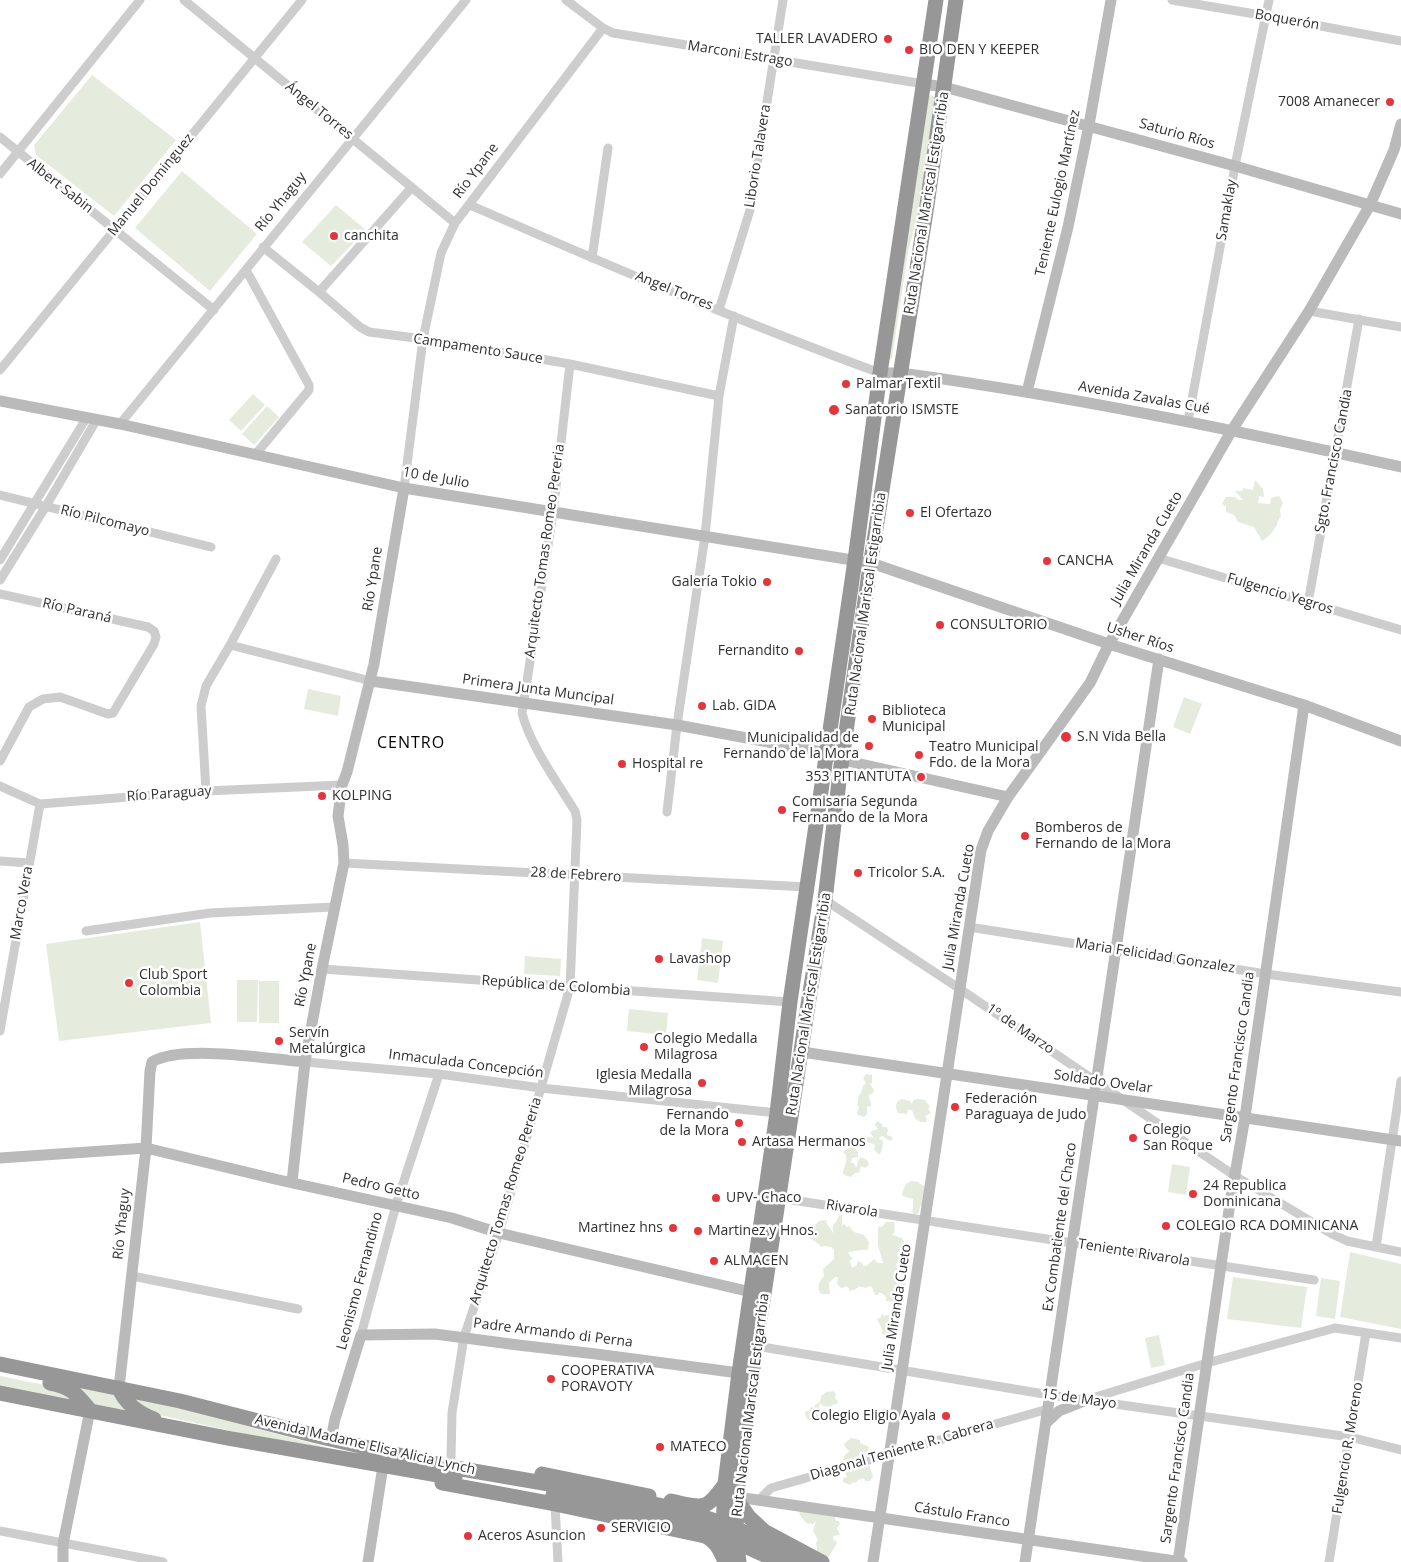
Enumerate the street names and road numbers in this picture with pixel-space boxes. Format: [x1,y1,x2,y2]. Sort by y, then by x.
street label: Boquerón [1253,6,1321,34]
street label: Marconi Estrago [686,37,794,71]
street label: Ángel Torres [282,79,356,143]
street label: Ruta Nacional Mariscal Estigarribia [901,90,953,316]
street label: Liborio Talavera [742,103,774,209]
street label: Teniente Eulogio Martínez [1032,108,1084,278]
street label: Saturio Ríos [1137,115,1217,153]
street label: Manuel Dominguez [105,130,197,240]
street label: Río Ypane [450,140,502,202]
street label: Albert Sabin [24,155,96,217]
street label: Río Yhaguy [252,169,310,235]
street label: Samaklay [1213,178,1241,242]
street label: Angel Torres [633,268,715,314]
street label: Campamento Sauce [412,330,544,368]
street label: Avenida Zavalas Cué [1077,378,1211,418]
street label: Sgto. Francisco Candia [1312,388,1356,534]
street label: Arquitecto Tomas Romeo Pereria [522,443,568,659]
street label: 10 de Julio [401,464,471,492]
street label: Julia Miranda Cueto [1108,489,1186,607]
street label: Ruta Nacional Mariscal Estigarribia [842,491,890,717]
street label: Río Pilcomayo [59,502,151,540]
street label: Río Ypane [360,546,386,612]
street label: Fulgencio Yegros [1225,570,1335,618]
street label: Río Paraná [41,595,113,627]
street label: Usher Ríos [1104,619,1176,657]
street label: Primera Junta Muncipal [461,671,615,709]
street label: Río Paraguay [126,783,212,805]
street label: Julia Miranda Cueto [940,843,978,971]
street label: 28 de Febrero [530,864,622,886]
street label: Marco Vera [7,865,37,941]
street label: Ruta Nacional Mariscal Estigarribia [783,891,835,1117]
street label: Maria Felicidad Gonzalez [1074,935,1236,977]
street label: Río Ypane [292,942,320,1008]
street label: Sargento Francisco Candia [1218,971,1258,1143]
street label: República de Colombia [481,972,631,1000]
street label: 1º de Marzo [983,1000,1057,1058]
street label: Inmaculada Concepción [388,1046,544,1082]
street label: Soldado Ovelar [1053,1067,1153,1097]
street label: Arquitecto Tomas Romeo Pereria [466,1095,546,1307]
street label: Ex Combatiente del Chaco [1040,1141,1080,1313]
street label: Pedro Getto [341,1170,421,1204]
street label: Río Yhaguy [110,1188,134,1260]
street label: Rivarola [825,1197,879,1221]
street label: Leonismo Fernandino [333,1210,387,1352]
street label: Teniente Rivarola [1077,1236,1191,1270]
street label: Julia Miranda Cueto [879,1243,915,1371]
street label: Ruta Nacional Mariscal Estigarribia [729,1292,773,1518]
street label: Padre Armando di Perna [472,1315,634,1351]
street label: Sargento Francisco Candia [1158,1372,1198,1544]
street label: Fulgencio R. Moreno [1329,1381,1367,1515]
street label: 15 de Mayo [1040,1385,1118,1413]
street label: Avenida Madame Elisa Alicia Lynch [253,1411,477,1479]
street label: Diagonal Teniente R. Cabrera [808,1416,996,1484]
street label: Cástulo Franco [913,1499,1011,1531]

